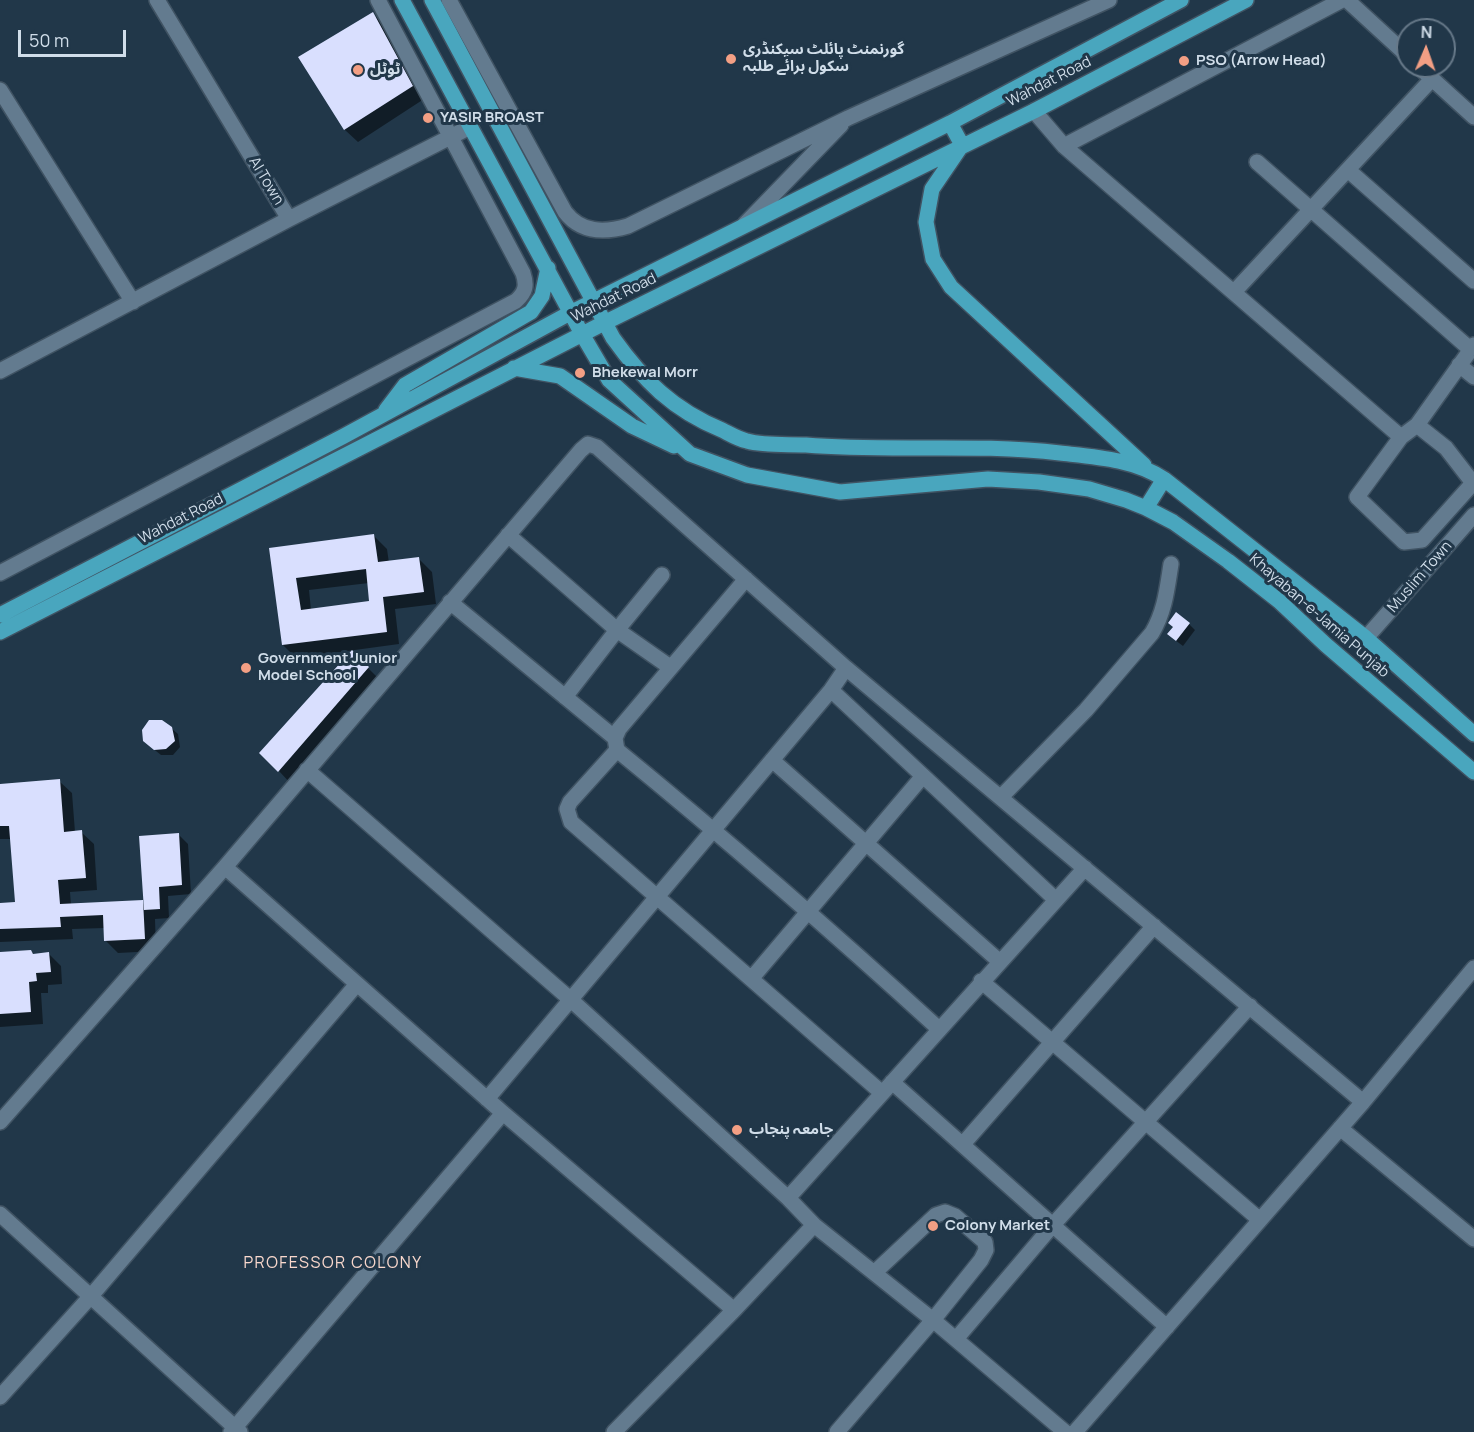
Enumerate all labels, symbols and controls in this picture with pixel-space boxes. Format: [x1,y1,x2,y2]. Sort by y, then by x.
scale bar [21,18,129,56]
north arrow [1396,18,1456,78]
text: N [1420,21,1433,43]
text: 50 m [29,28,69,52]
place label: گورنمنٹ پائلٹ سیکنڈری سکول برائے طلبہ [743,41,904,76]
marker: گورنمنٹ پائلٹ سیکنڈری سکول برائے طلبہ [724,52,738,66]
place label: PSO (Arrow Head) [1196,52,1327,70]
street label: Wahdat Road [1004,53,1094,111]
marker: PSO (Arrow Head) [1177,54,1191,68]
place label: ٹوٹل [370,61,400,79]
marker: ٹوٹل [351,63,365,77]
place label: YASIR BROAST [440,109,544,127]
marker: YASIR BROAST [421,111,435,125]
street label: AI Town [245,154,287,208]
street label: Wahdat Road [569,270,659,326]
place label: Bhekewal Morr [592,364,698,382]
marker: Bhekewal Morr [573,366,587,380]
street label: Wahdat Road [136,490,226,548]
street label: Muslim Town [1384,538,1456,616]
street label: Khayaban-e-Jamia Punjab [1245,550,1393,682]
place label: Government Junior Model School [258,650,397,685]
marker: Government Junior Model School [239,661,253,675]
place label: جامعہ پنجاب [749,1121,833,1139]
marker: جامعہ پنجاب [730,1123,744,1137]
place label: Colony Market [945,1217,1050,1235]
marker: Colony Market [926,1219,940,1233]
district label: PROFESSOR COLONY [243,1254,423,1274]

